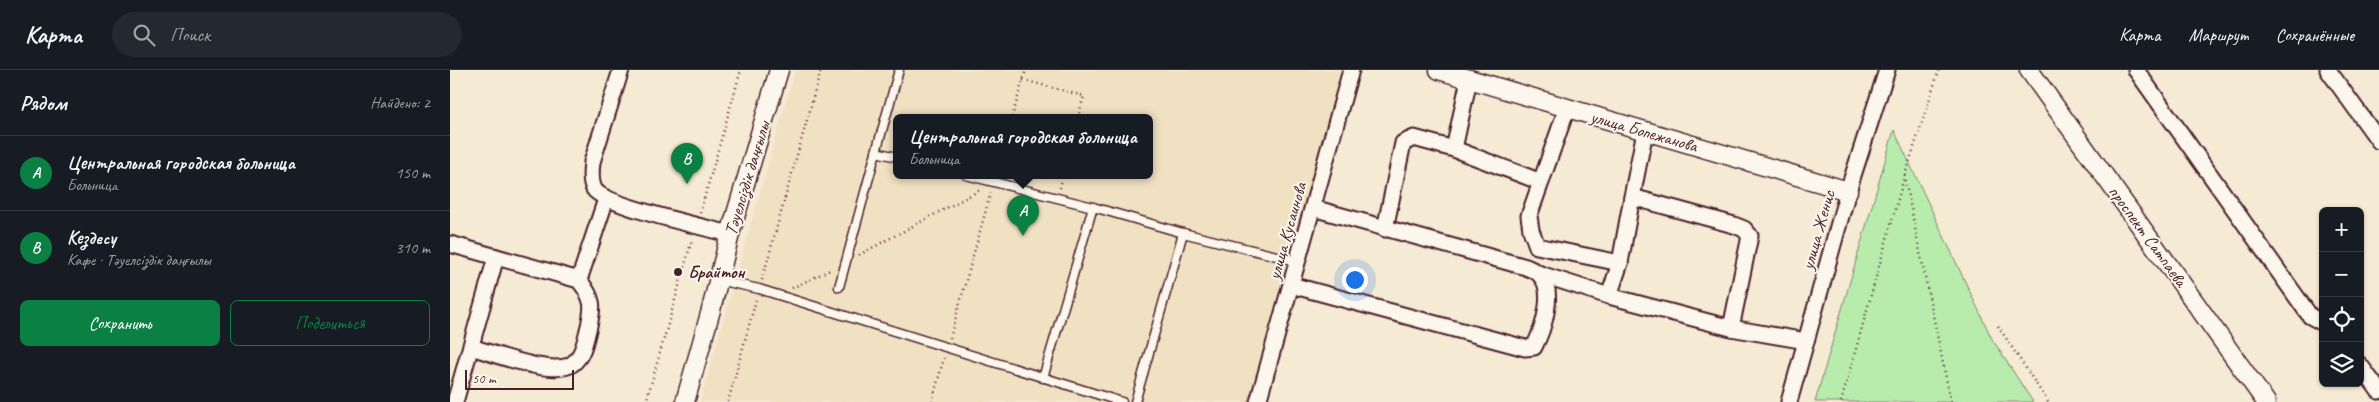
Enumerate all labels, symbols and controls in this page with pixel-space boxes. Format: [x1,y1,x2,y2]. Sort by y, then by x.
search box [112,12,462,57]
text: Карта [25,20,82,50]
icon: search [130,21,158,49]
text: Поиск [170,23,210,47]
text: Карта [2119,24,2160,46]
text: Маршрут [2188,24,2248,46]
text: Сохранённые [2276,24,2354,46]
text: Рядом [20,90,67,116]
text: Найдено: 2 [370,93,430,113]
street label: улица Бопежанова [1587,105,1702,157]
popup [893,114,1153,179]
street label: Тәуелсіздік даңғылы [719,117,776,238]
text: Центральная городская больница [909,125,1137,149]
pin: B [671,143,703,184]
text: Больница [909,149,959,169]
text: Центральная городская больница [67,151,295,175]
text: A [32,163,40,183]
text: 150 m [396,163,430,183]
text: Больница [67,175,117,195]
street label: улица Кусаинова [1262,178,1312,283]
street label: проспект Сатпаева [2104,181,2193,292]
street label: улица Женис [1796,186,1840,273]
pin: A [1007,195,1039,236]
map controls [2319,207,2364,387]
button: + [2319,207,2364,252]
text: Кездесу [67,226,116,250]
text: B [32,238,40,258]
text: 310 m [396,238,430,258]
text: Кафе · Тәуелсіздік даңғылы [67,250,211,270]
button: − [2319,252,2364,297]
place label: Брайтон [688,261,746,283]
marker: Брайтон [672,266,684,278]
your location [1342,267,1368,293]
button: locate [2319,297,2364,342]
button: Сохранить [20,300,220,346]
button: Поделиться [230,300,430,346]
button: layers [2319,342,2364,387]
scale bar [465,367,574,390]
text: 50 m [472,370,496,387]

